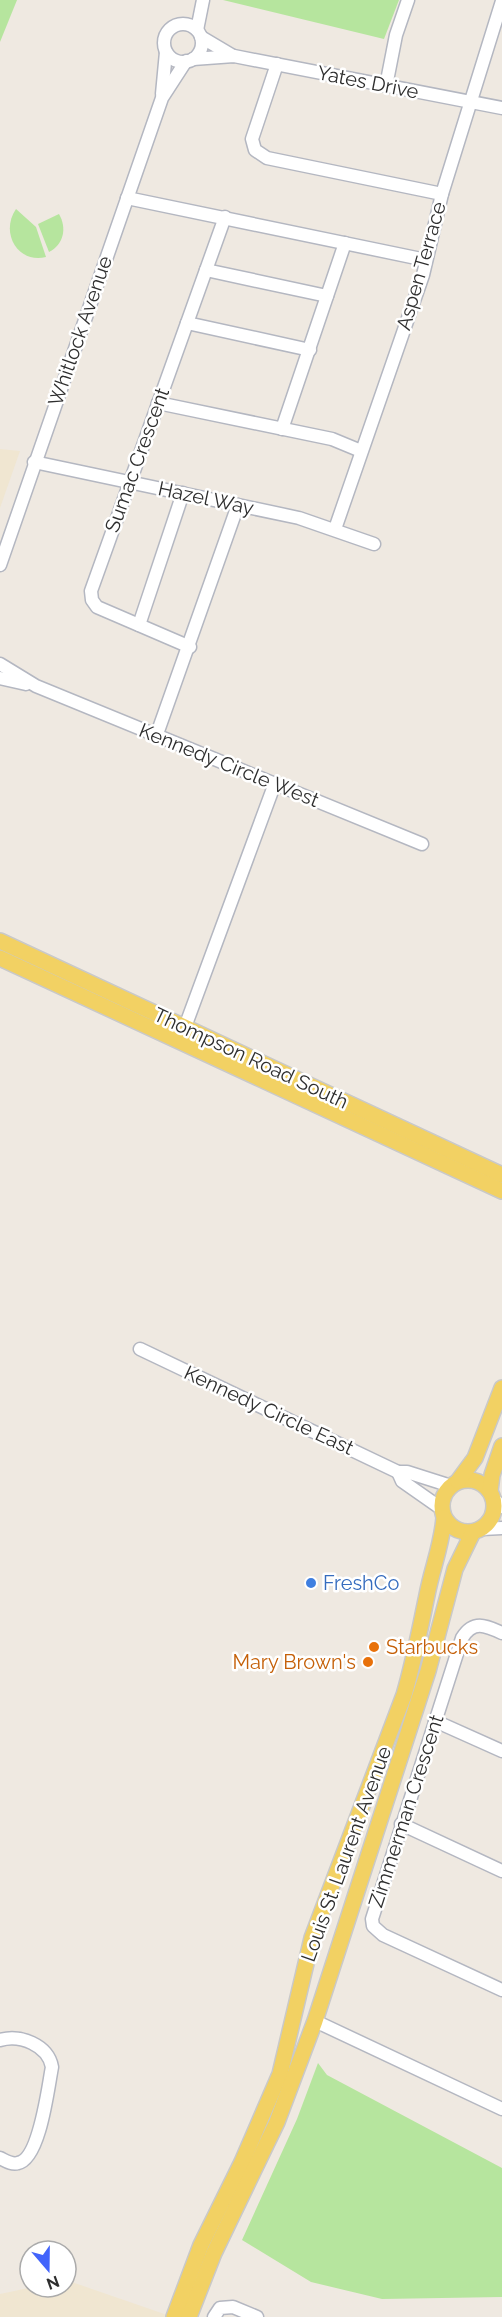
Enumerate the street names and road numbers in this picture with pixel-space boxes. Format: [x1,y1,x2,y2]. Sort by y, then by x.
street label: Yates Drive [315,60,421,104]
street label: Aspen Terrace [391,199,451,333]
street label: Whitlock Avenue [43,253,117,409]
street label: Sumac Crescent [100,384,174,536]
street label: Hazel Way [156,476,256,520]
street label: Kennedy Circle West [136,718,323,812]
street label: Thompson Road South [150,1002,352,1114]
street label: Kennedy Circle East [180,1360,358,1460]
street label: Zimmerman Crescent [363,1711,449,1910]
street label: Louis St. Laurent Avenue [296,1743,396,1965]

